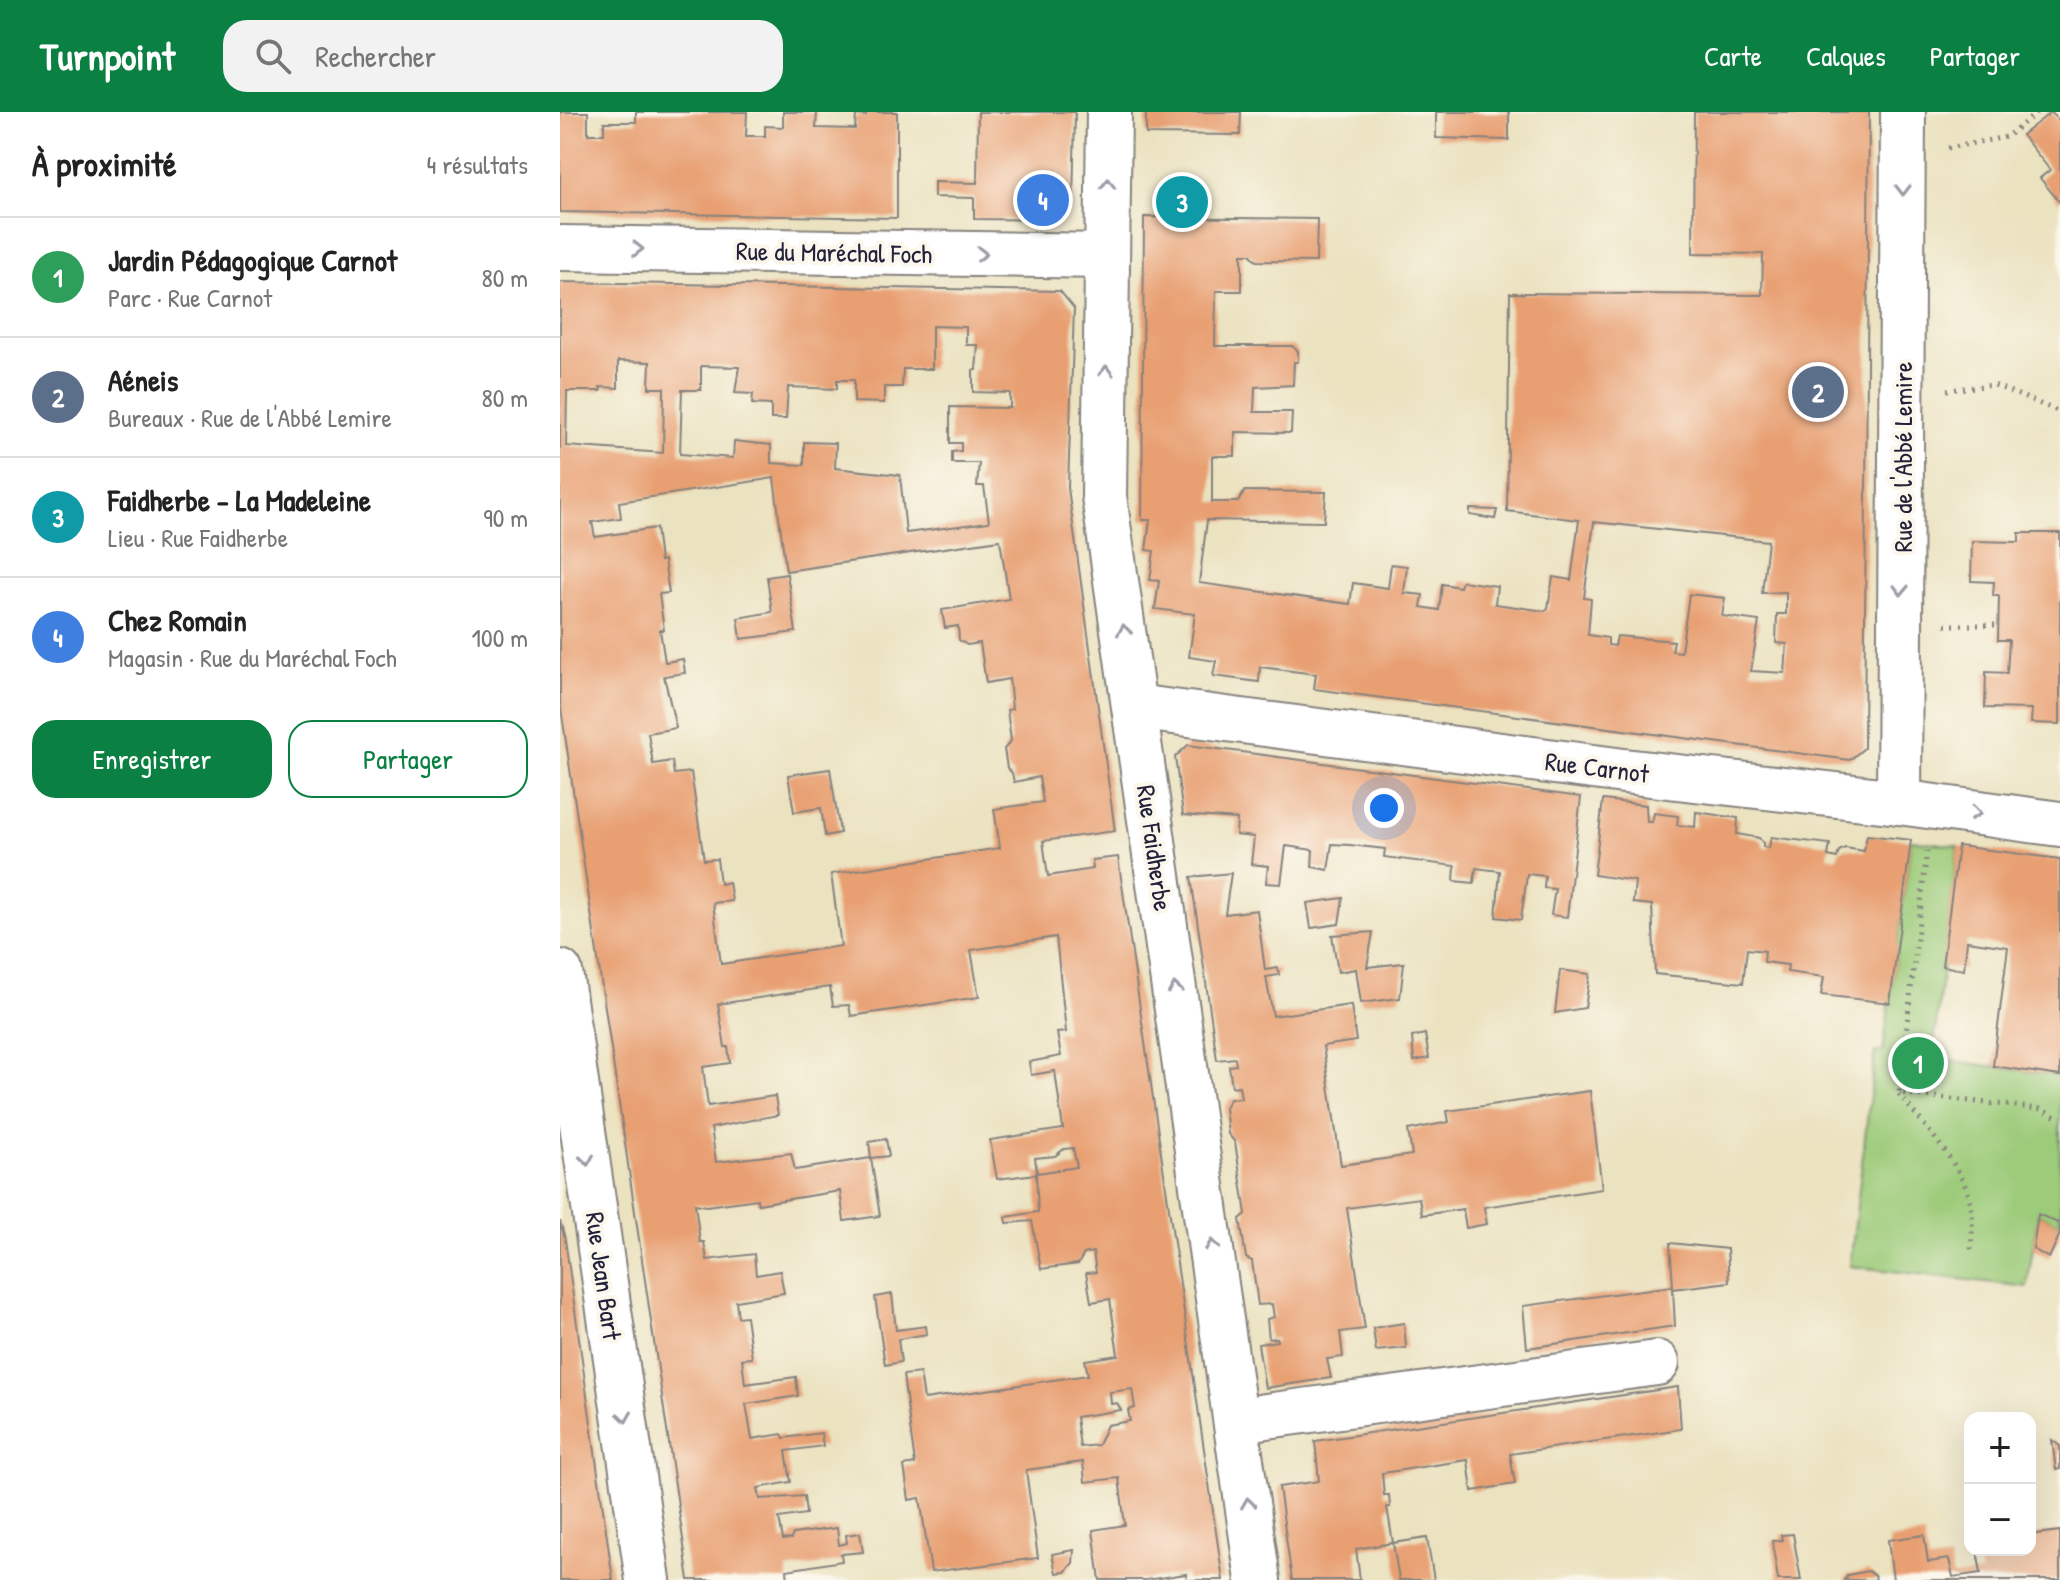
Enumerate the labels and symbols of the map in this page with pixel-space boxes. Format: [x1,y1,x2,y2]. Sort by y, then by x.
pin: 4 [1017,170,1069,230]
pin: 3 [1156,172,1208,232]
one-way arrow [1099,177,1117,190]
one-way arrow [1894,184,1912,197]
street label: Rue du Maréchal Foch [736,233,933,271]
one-way arrow [632,240,645,258]
one-way arrow [976,246,989,263]
pin: 2 [1792,362,1844,422]
street label: Rue de l'Abbé Lemire [1885,362,1920,552]
one-way arrow [1098,364,1115,377]
one-way arrow [1892,584,1910,597]
one-way arrow [1116,623,1133,637]
street label: Rue Carnot [1543,743,1652,791]
street label: Rue Faidherbe [1129,783,1181,913]
your location [1364,788,1404,828]
one-way arrow [1969,804,1983,821]
one-way arrow [1167,981,1184,995]
pin: 1 [1892,1033,1944,1093]
one-way arrow [578,1153,595,1166]
street label: Rue Jean Bart [578,1210,630,1343]
one-way arrow [1204,1238,1221,1252]
one-way arrow [616,1410,633,1424]
one-way arrow [1240,1496,1257,1509]

